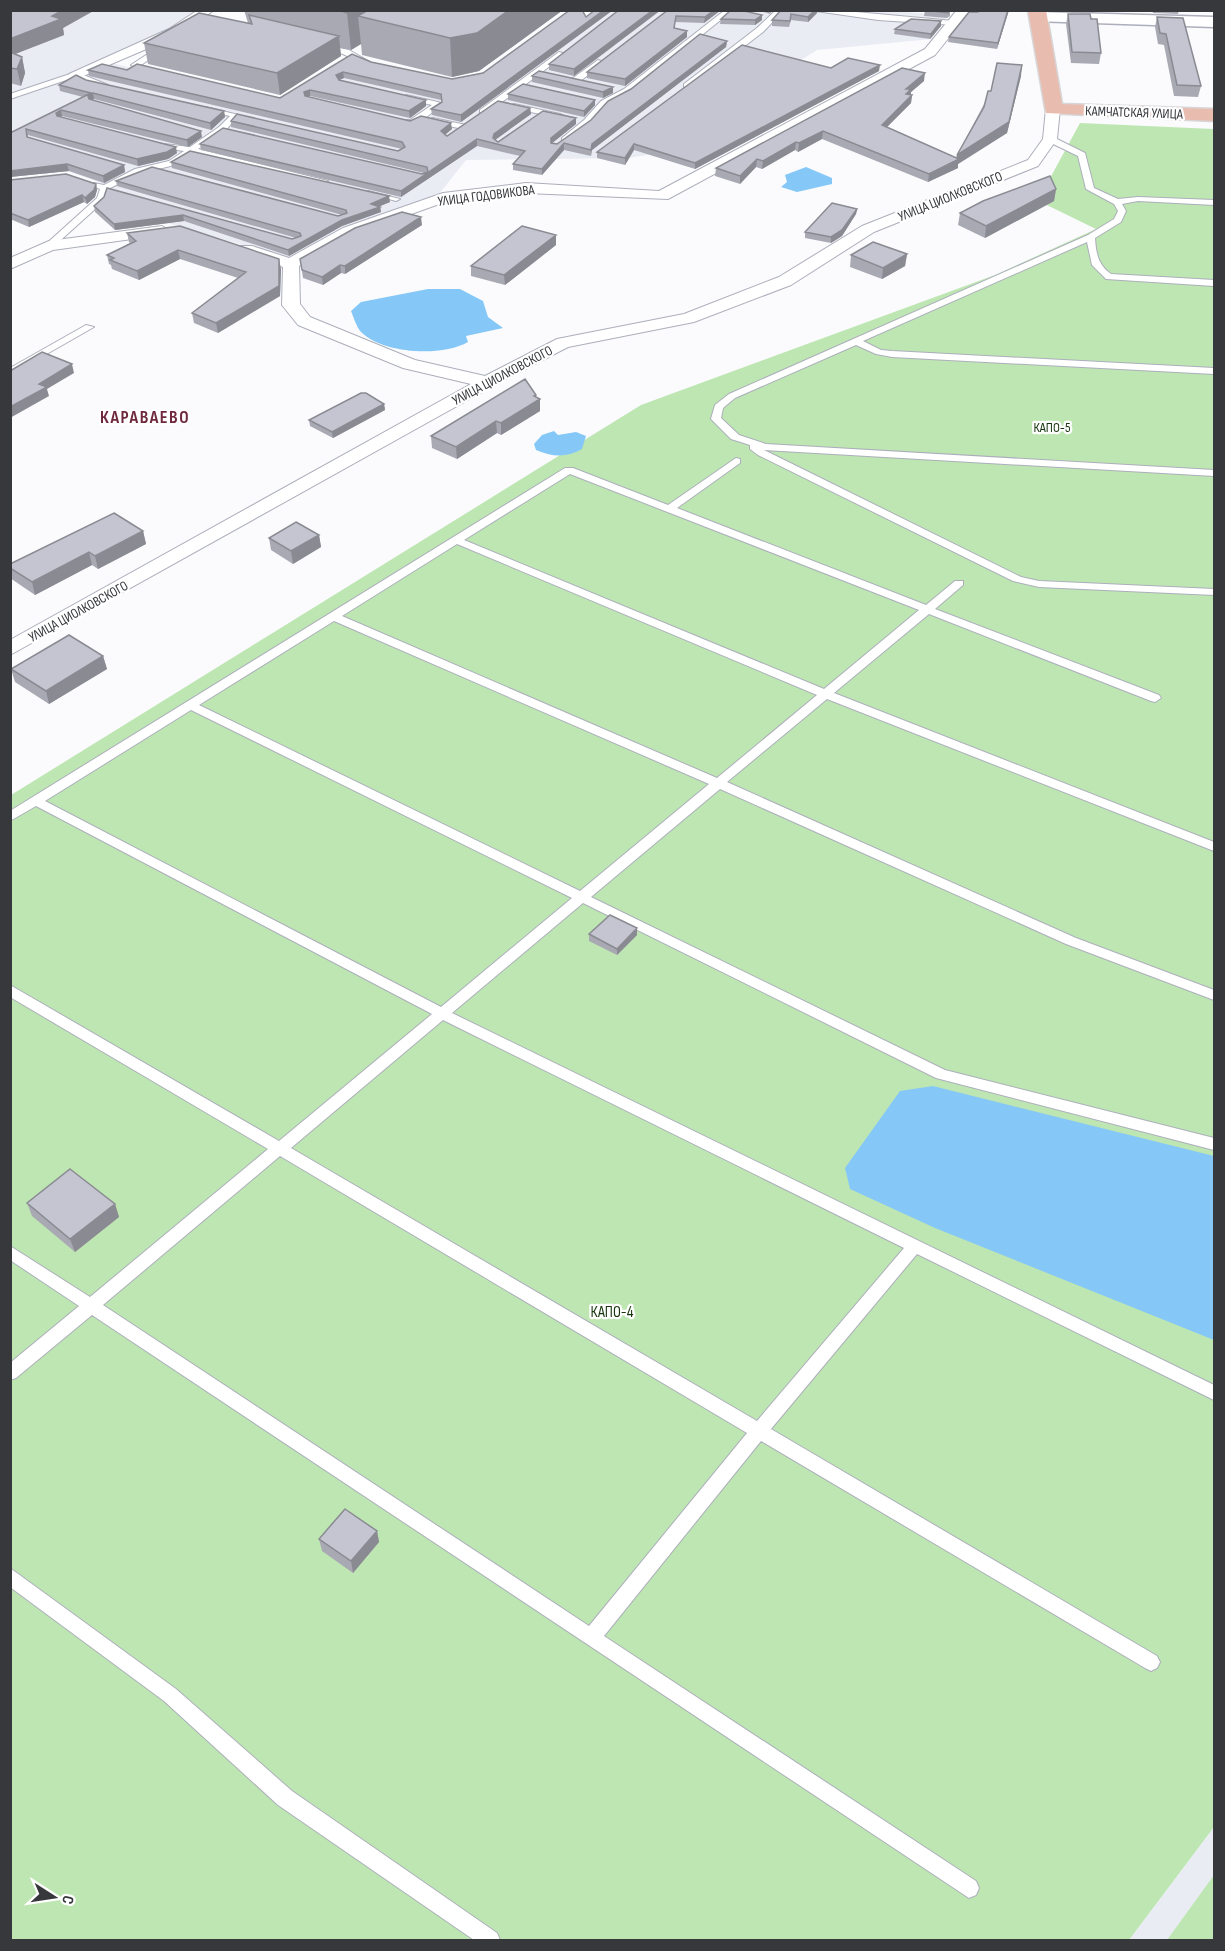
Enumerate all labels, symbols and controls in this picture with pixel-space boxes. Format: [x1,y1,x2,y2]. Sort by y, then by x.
street label: КАМЧАТСКАЯ УЛИЦА [1085,102,1184,123]
street label: УЛИЦА ЦИОЛКОВСКОГО [895,168,1005,225]
street label: УЛИЦА ГОДОВИКОВА [437,181,537,210]
street label: УЛИЦА ЦИОЛКОВСКОГО [449,342,555,409]
district label: КАРАВАЕВО [100,407,190,428]
park label: КАПО-5 [1033,419,1071,436]
street label: УЛИЦА ЦИОЛКОВСКОГО [25,577,131,646]
park label: КАПО-4 [591,1303,634,1322]
north arrow [24,1867,84,1927]
text: С [57,1894,77,1906]

